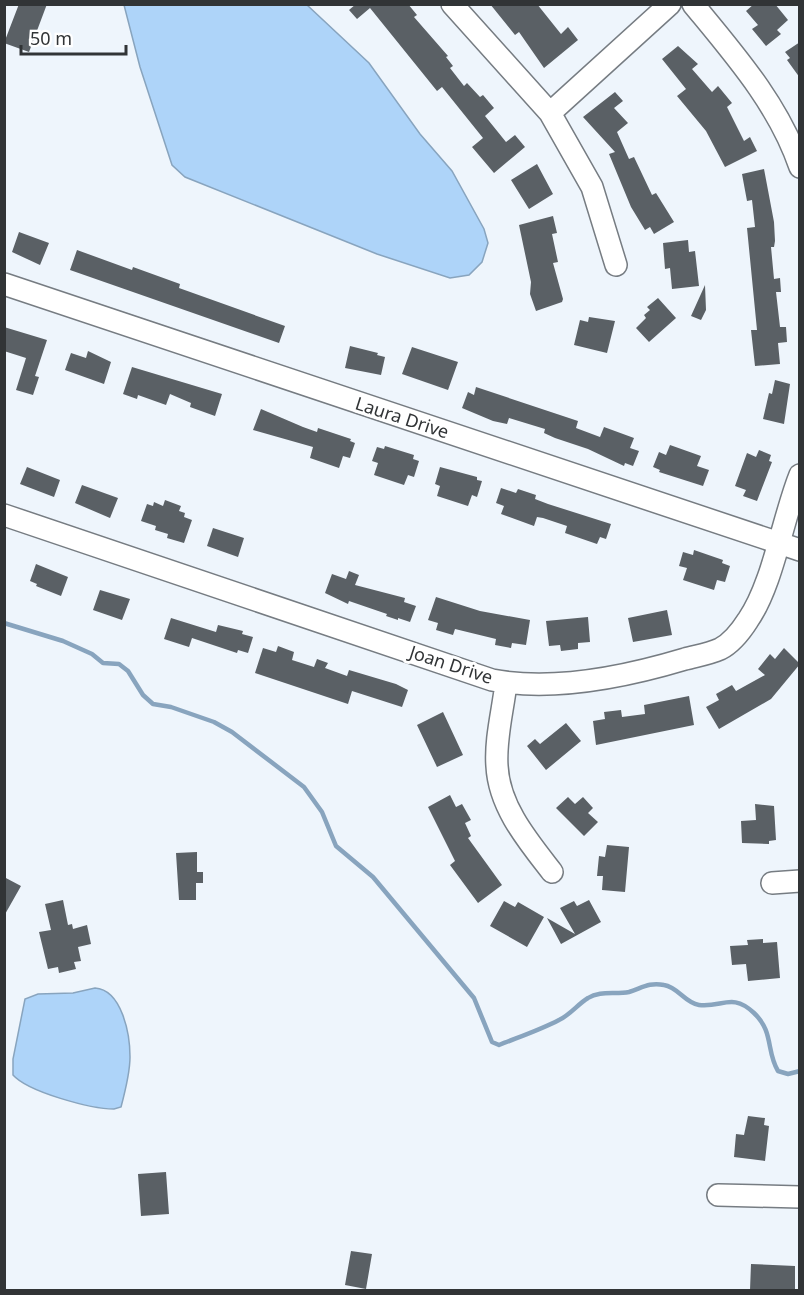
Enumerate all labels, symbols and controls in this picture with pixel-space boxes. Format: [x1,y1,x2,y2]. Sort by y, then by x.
scale bar [21,18,126,56]
text: 50 m [30,26,72,50]
street label: Laura Drive [352,391,452,443]
street label: Joan Drive [405,639,496,689]

